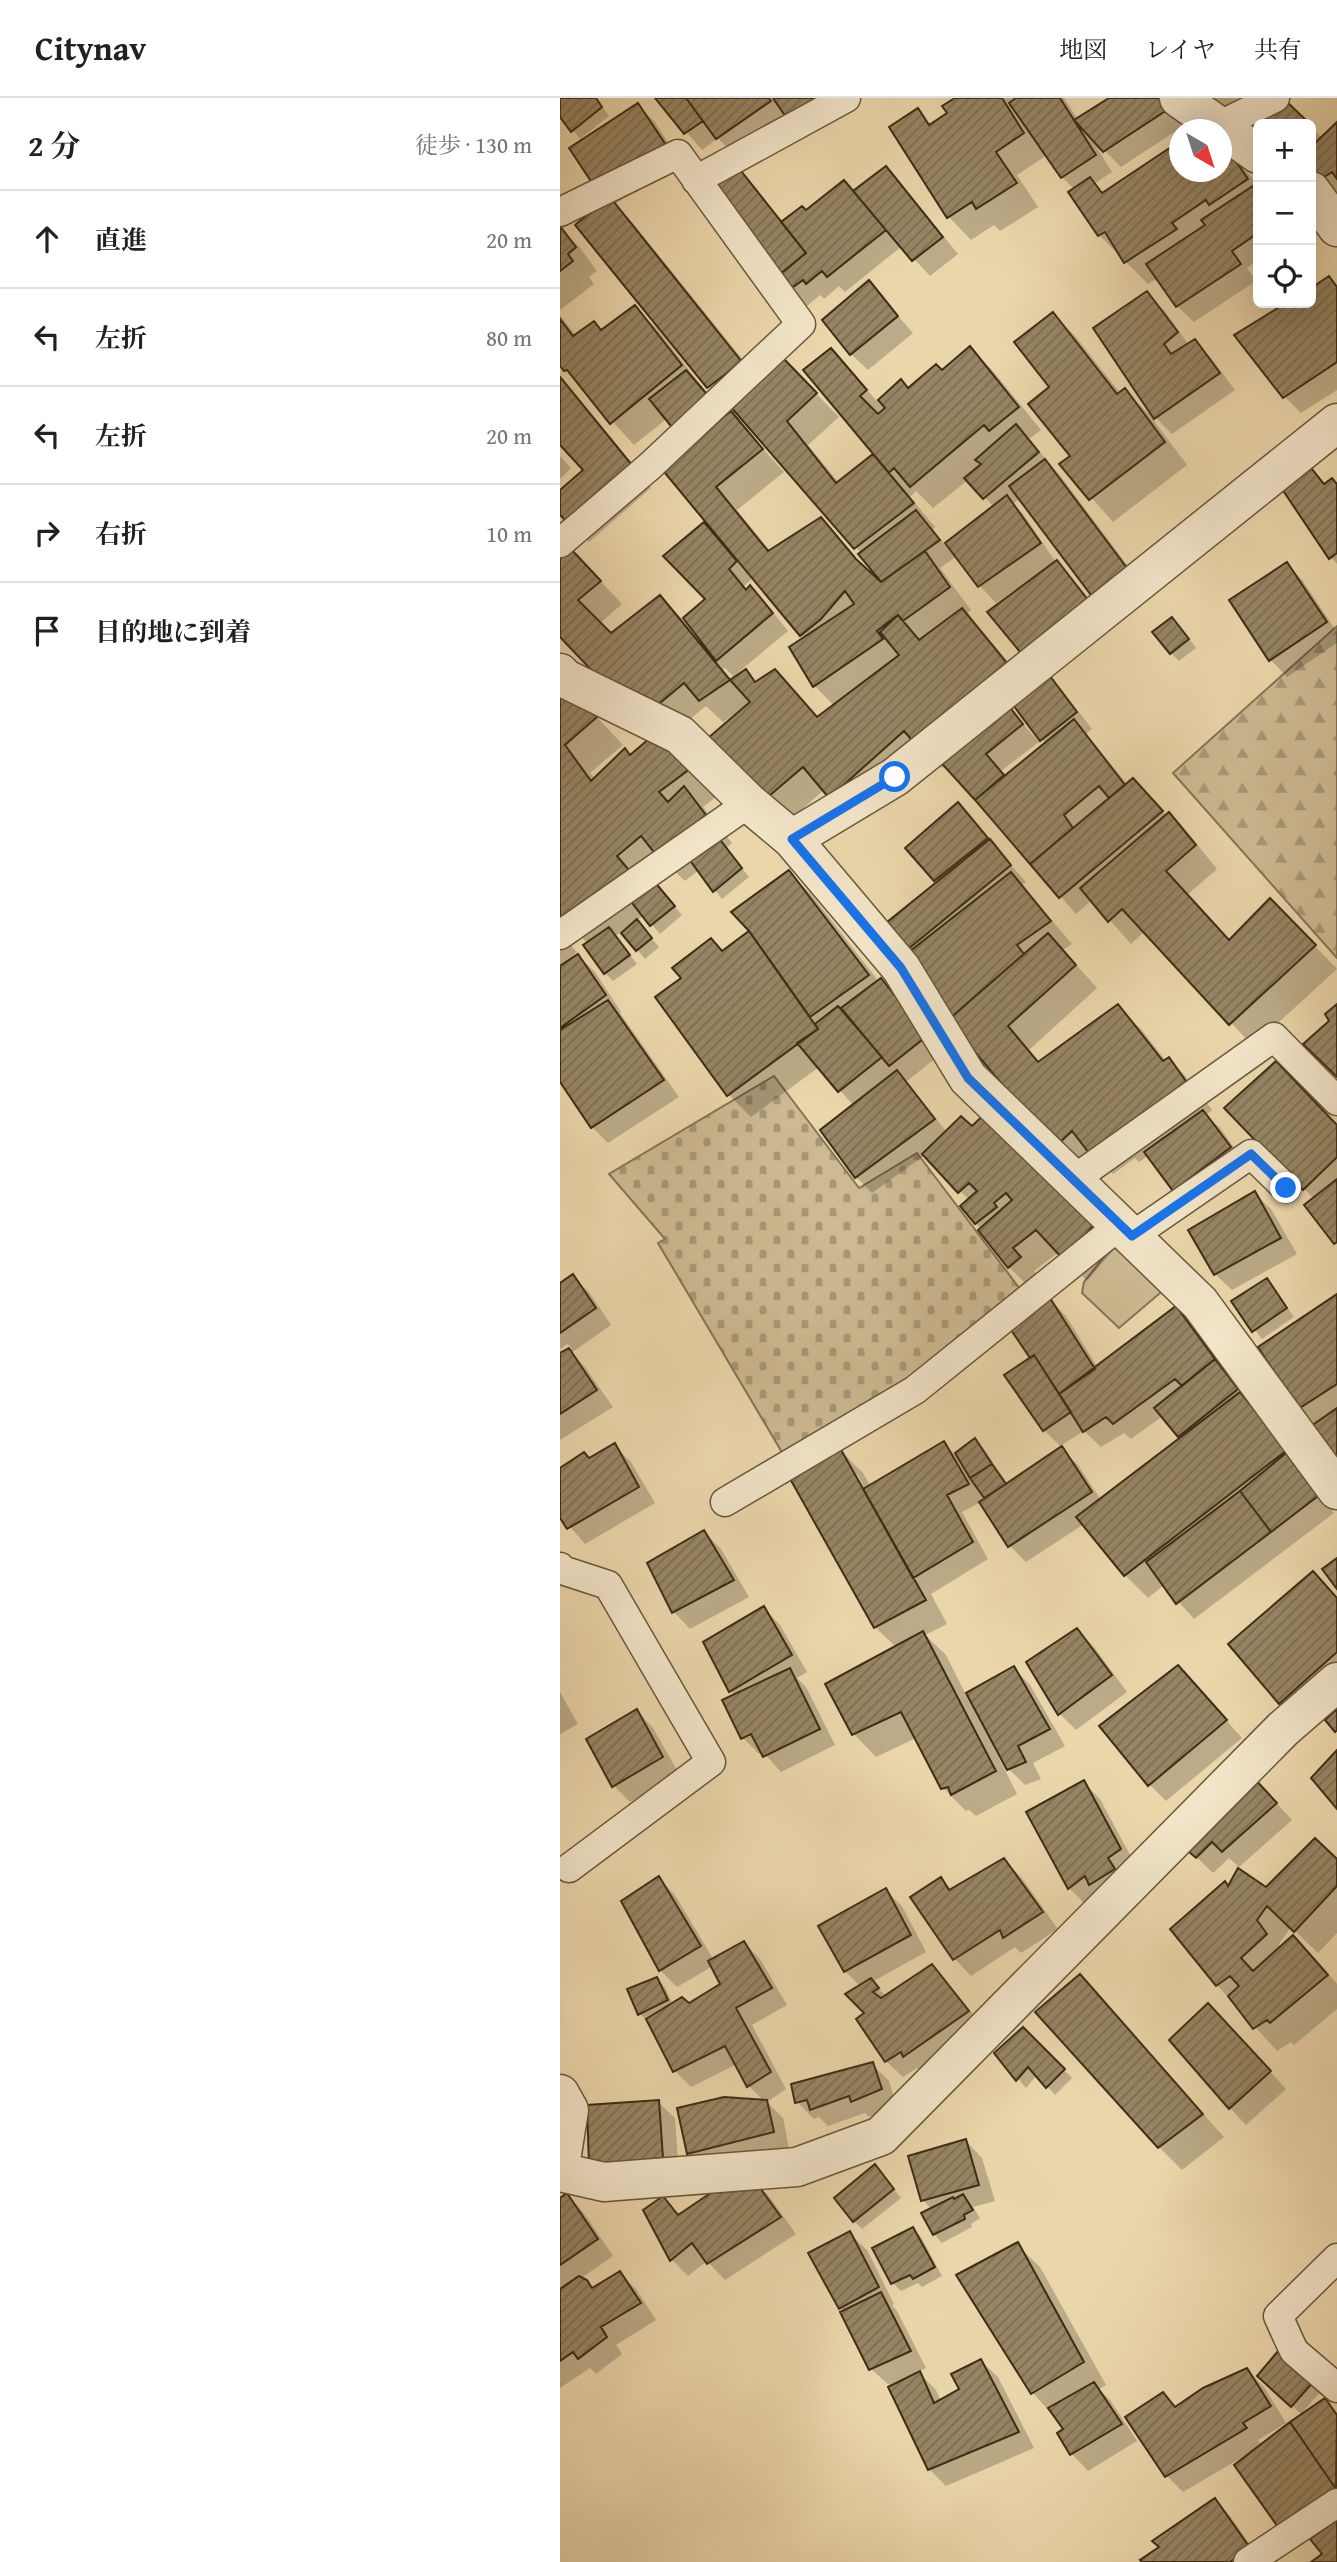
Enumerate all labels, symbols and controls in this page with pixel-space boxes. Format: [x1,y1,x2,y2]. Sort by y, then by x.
text: Citynav [35,24,146,72]
text: 地図 [1059,32,1107,67]
text: レイヤ [1145,32,1216,67]
text: 共有 [1254,32,1302,67]
north arrow [1169,119,1232,182]
map controls [1253,119,1316,308]
button: + [1253,119,1316,182]
text: 2 分 [28,123,80,167]
text: 徒歩 · 130 m [415,128,532,161]
button: − [1253,182,1316,245]
icon: ahead [28,220,66,258]
text: 直進 [95,220,147,259]
text: 20 m [486,223,532,256]
button: locate [1253,245,1316,308]
icon: left [28,318,66,356]
text: 左折 [95,318,147,357]
text: 80 m [486,321,532,354]
icon: left [28,416,66,454]
text: 左折 [95,416,147,455]
text: 20 m [486,419,532,452]
icon: right [28,514,66,552]
text: 右折 [95,514,147,553]
text: 10 m [486,517,532,550]
icon: arrive [28,612,66,650]
text: 目的地に到着 [95,612,251,651]
route start [879,761,910,792]
route end [1270,1172,1301,1203]

